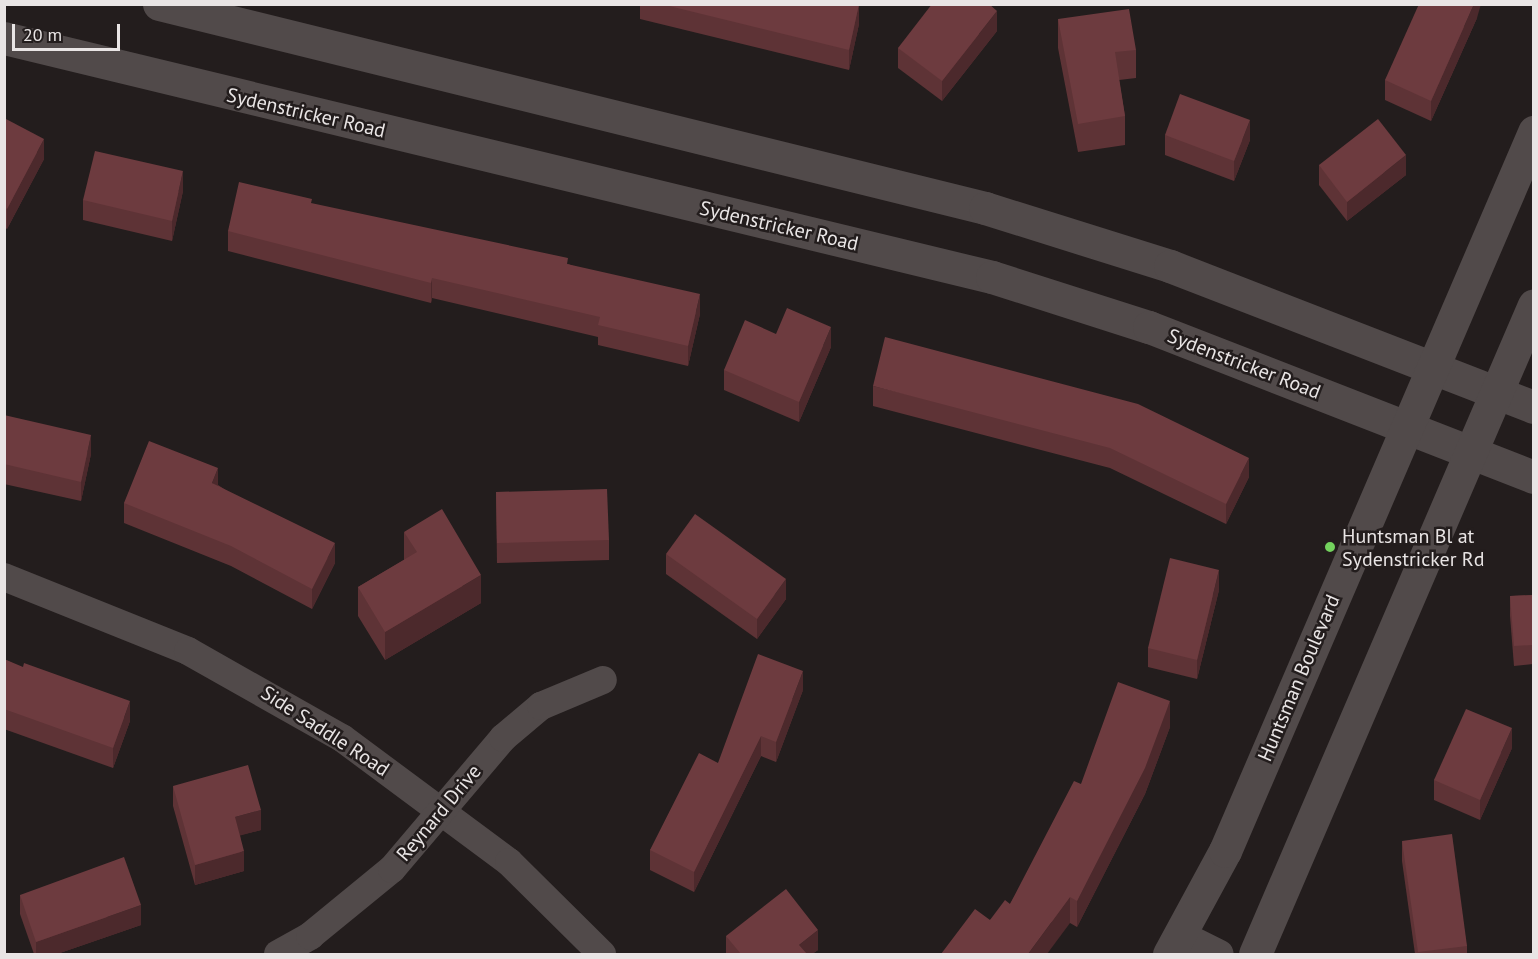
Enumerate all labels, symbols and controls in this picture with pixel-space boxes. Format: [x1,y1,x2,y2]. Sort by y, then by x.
scale bar [15,12,123,50]
text: 20 m [23,23,62,46]
street label: Sydenstricker Road [224,83,388,143]
street label: Sydenstricker Road [697,196,861,256]
street label: Sydenstricker Road [1164,324,1324,404]
place label: Huntsman Bl at Sydenstricker Rd [1342,524,1484,571]
marker: Huntsman Bl at Sydenstricker Rd [1323,540,1337,554]
street label: Huntsman Boulevard [1253,591,1345,765]
street label: Side Saddle Road [256,681,394,781]
street label: Reynard Drive [392,760,486,866]

